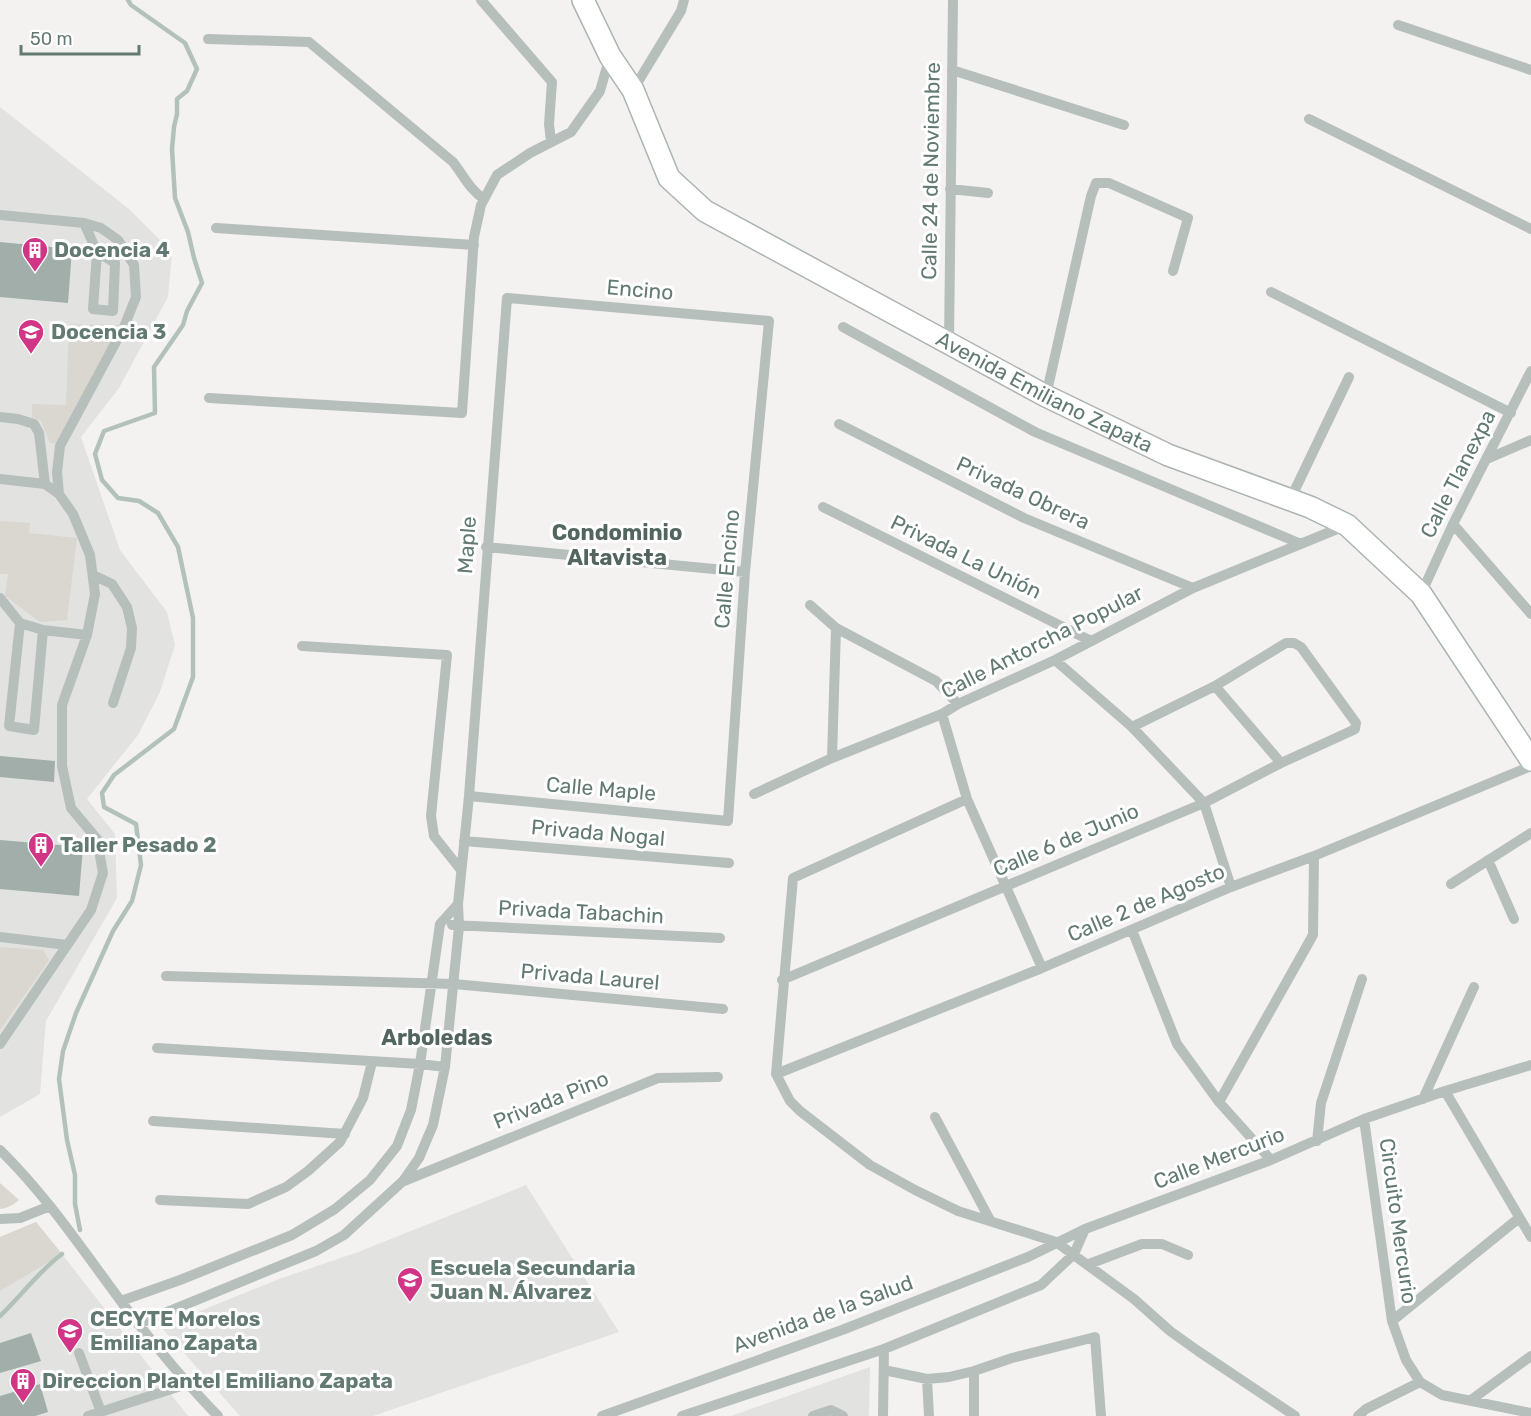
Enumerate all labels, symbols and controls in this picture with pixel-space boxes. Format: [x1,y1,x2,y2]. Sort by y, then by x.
scale bar [21,18,140,56]
text: 50 m [30,28,73,50]
street label: Calle 24 de Noviembre [916,62,945,280]
building icon: Docencia 4 [20,235,50,273]
place label: Docencia 4 [54,237,170,262]
street label: Encino [606,274,674,305]
school or university icon: Docencia 3 [16,317,46,355]
place label: Docencia 3 [51,319,166,344]
street label: Avenida Emiliano Zapata [932,326,1157,458]
street label: Calle Tlanexpa [1415,406,1501,542]
street label: Privada Obrera [953,451,1094,534]
street label: Calle Encino [709,508,744,630]
street label: Privada La Unión [887,509,1046,604]
street label: Maple [452,515,481,575]
district label: Condominio Altavista [552,519,682,571]
street label: Calle Antorcha Popular [937,580,1147,703]
street label: Calle Maple [545,771,657,806]
street label: Calle 6 de Junio [989,798,1142,881]
street label: Privada Nogal [530,814,666,851]
building icon: Taller Pesado 2 [26,830,56,868]
place label: Taller Pesado 2 [60,832,217,857]
street label: Calle 2 de Agosto [1063,858,1228,947]
street label: Privada Tabachin [497,895,665,928]
street label: Privada Laurel [520,958,661,995]
district label: Arboledas [381,1024,493,1051]
street label: Privada Pino [490,1065,612,1134]
street label: Calle Mercurio [1150,1121,1288,1194]
street label: Circuito Mercurio [1374,1136,1423,1305]
place label: Escuela Secundaria Juan N. Álvarez [430,1255,636,1304]
school or university icon: Escuela Secundaria Juan N. Álvarez [395,1265,425,1303]
street label: Avenida de la Salud [729,1269,916,1358]
place label: CECYTE Morelos Emiliano Zapata [90,1306,260,1355]
school or university icon: CECYTE Morelos Emiliano Zapata [55,1316,85,1354]
building icon: Direccion Plantel Emiliano Zapata [8,1366,38,1404]
place label: Direccion Plantel Emiliano Zapata [42,1368,393,1393]

